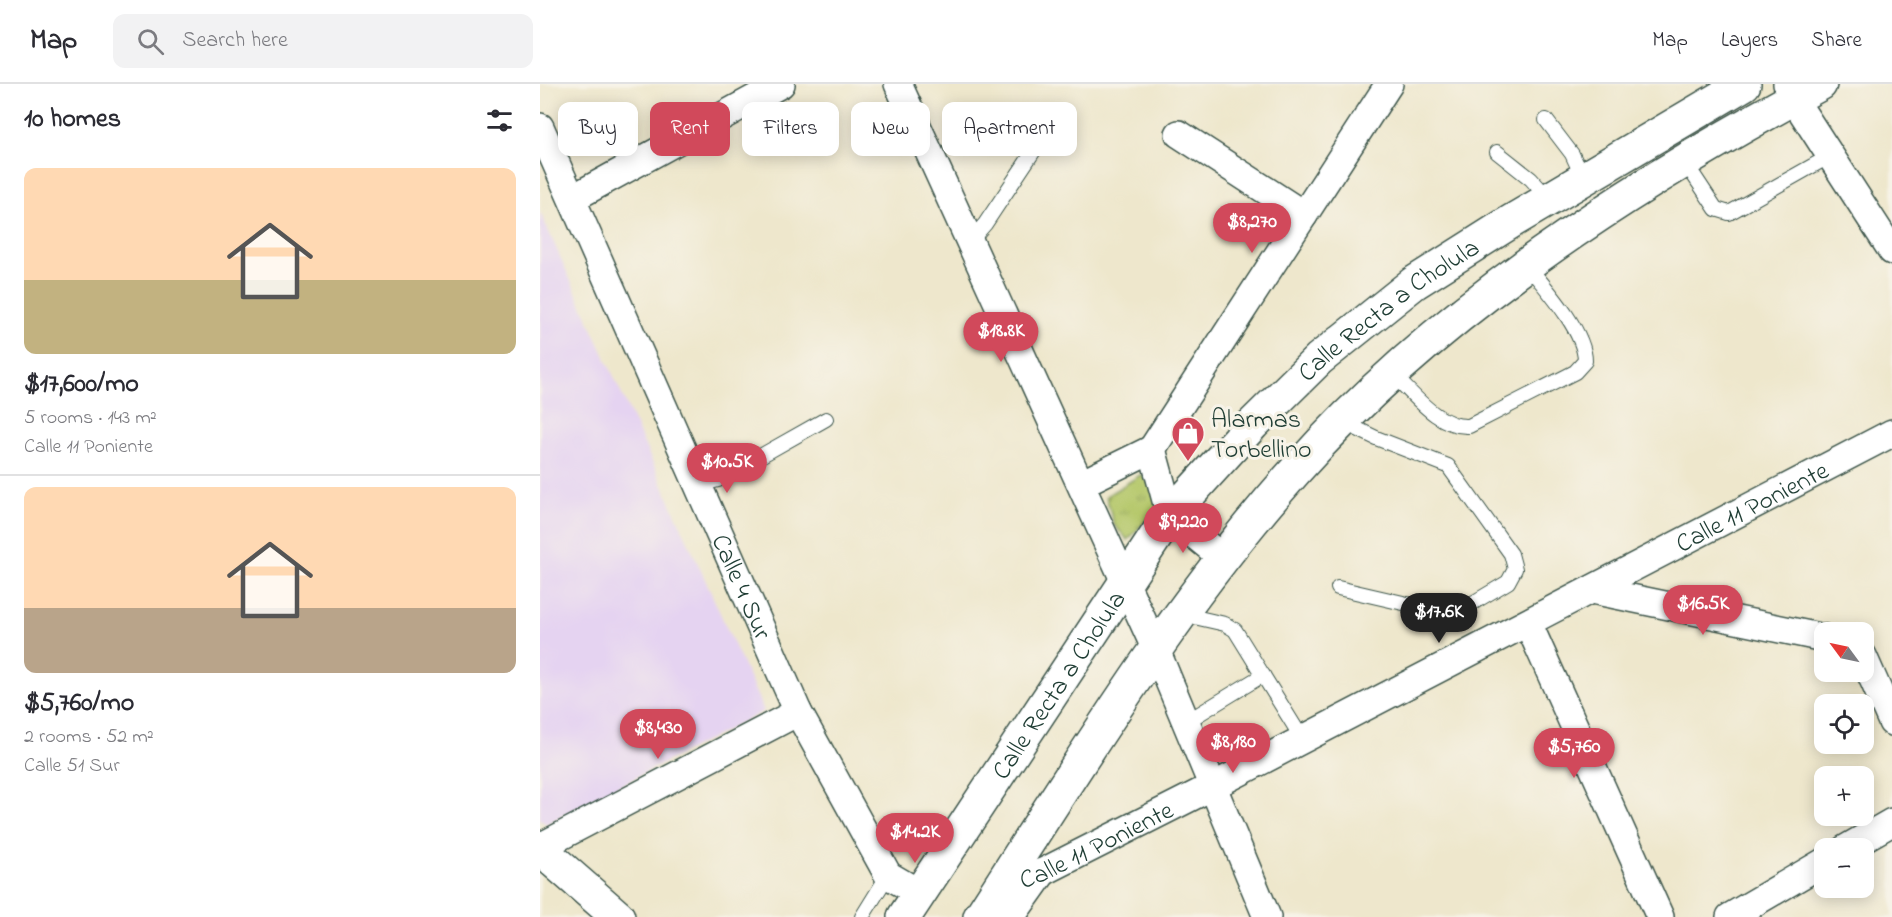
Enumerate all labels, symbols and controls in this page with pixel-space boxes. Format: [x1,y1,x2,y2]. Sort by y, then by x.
search box [113,14,533,68]
text: Map [30,21,77,62]
icon: search [134,25,167,58]
text: Search here [182,25,288,57]
text: Map [1652,26,1688,56]
text: Layers [1721,26,1778,56]
text: Share [1811,26,1862,56]
text: 10 homes [24,101,121,139]
chip: Buy [558,102,638,156]
chip: Rent [650,102,730,156]
chip: Filters [742,102,839,156]
chip: New [851,102,930,156]
chip: Apartment [942,102,1077,156]
icon: filters [483,104,516,137]
pin: $8,270 [1203,203,1301,254]
icon: home [216,207,324,315]
text: $8,270 [1227,208,1277,237]
street label: Calle Recta a Cholula [1290,230,1488,392]
pin: $18.8K [952,312,1050,363]
text: $18.8K [977,317,1025,346]
text: $17,600/mo [24,366,139,404]
place label: Alarmas Torbellino [1211,402,1312,470]
text: 5 rooms · 143 m² [24,404,157,433]
shop icon: Alarmas Torbellino [1170,415,1206,462]
text: Calle 11 Poniente [24,433,153,462]
pin: $10.5K [678,443,776,494]
text: $10.5K [701,448,753,477]
street label: Calle 11 Poniente [1670,453,1836,564]
pin: $9,220 [1134,503,1232,554]
text: $9,220 [1158,508,1208,537]
icon: home [216,526,324,634]
street label: Calle 4 Sur [700,529,780,647]
street label: Calle Recta a Cholula [984,584,1137,788]
pin: $16.5K [1654,585,1752,636]
text: $16.5K [1677,590,1729,619]
pin: $17.6K [1390,593,1488,644]
text: $17.6K [1414,598,1464,627]
north arrow [1814,622,1874,682]
map controls [1814,622,1874,898]
text: $5,760/mo [24,685,134,723]
button: locate [1814,694,1874,754]
pin: $8,430 [609,709,707,760]
text: $8,430 [634,714,682,743]
text: 2 rooms · 52 m² [24,723,154,752]
pin: $8,180 [1184,723,1282,774]
text: $8,180 [1210,728,1256,757]
pin: $5,760 [1525,728,1623,779]
text: $5,760 [1548,733,1600,762]
text: Calle 51 Sur [24,752,120,781]
button: + [1814,766,1874,826]
street label: Calle 11 Poniente [1015,793,1181,901]
pin: $14.2K [866,813,964,864]
text: $14.2K [890,818,940,847]
button: − [1814,838,1874,898]

